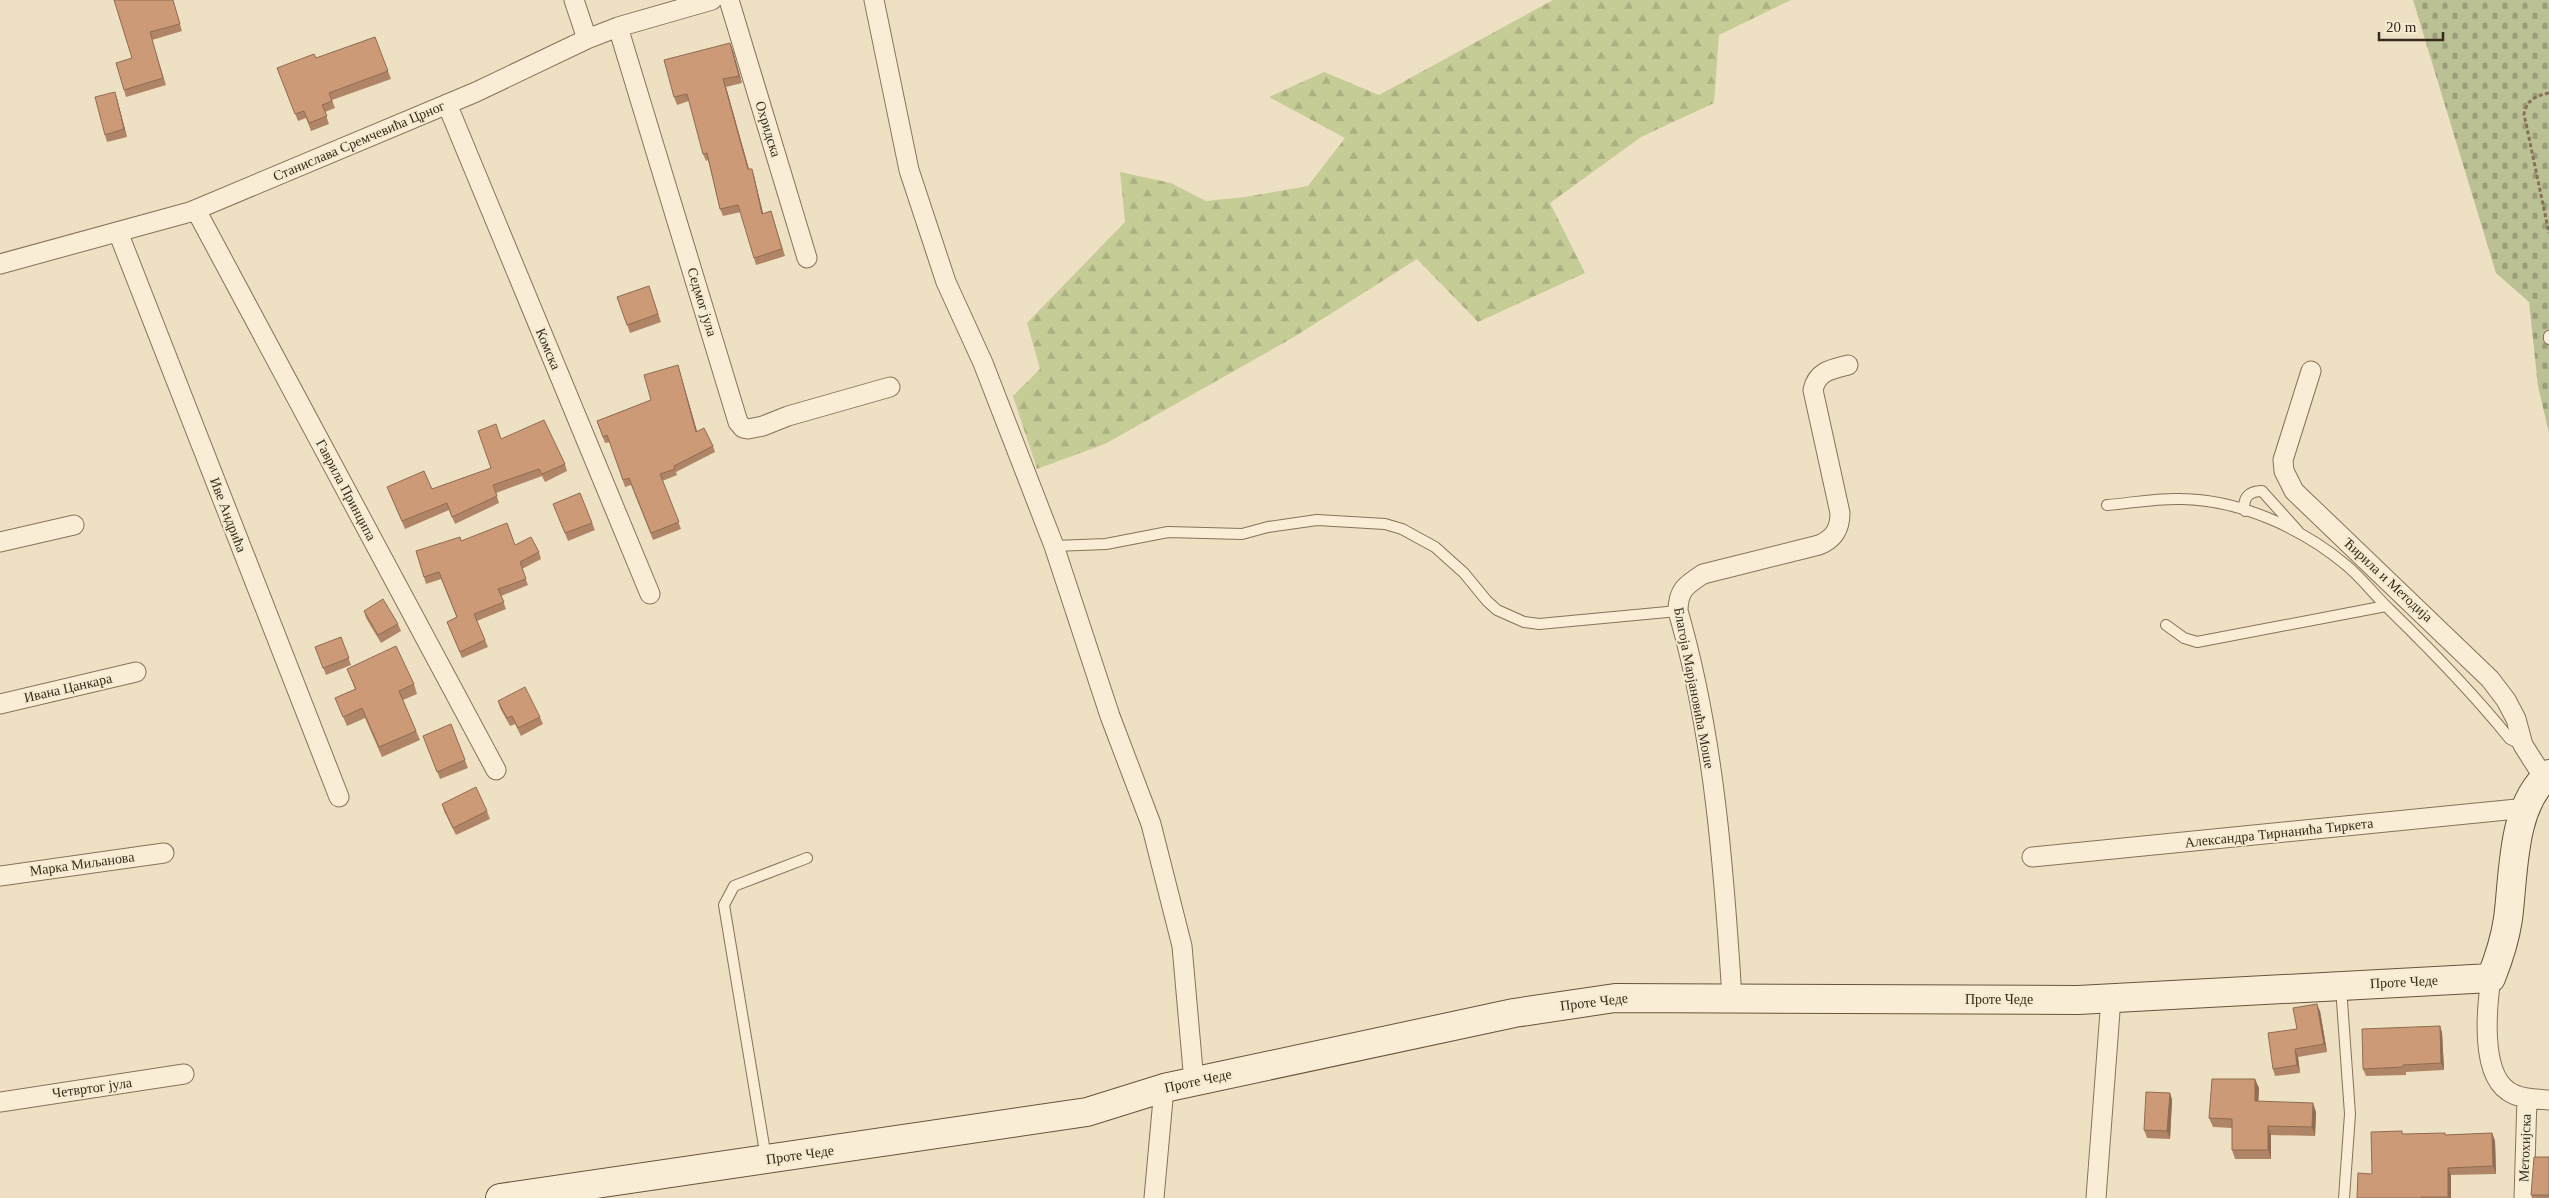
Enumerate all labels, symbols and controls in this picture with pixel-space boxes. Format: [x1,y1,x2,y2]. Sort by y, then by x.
scale bar [2379,10,2443,42]
text: 20 m [2386,19,2417,35]
street label: Станислава Сремчевића Црног [271,98,447,184]
street label: Охридска [752,99,784,160]
street label: Седмог јула [684,266,720,339]
street label: Комска [533,326,564,373]
street label: Гаврила Принципа [313,437,379,544]
street label: Иве Андрића [207,476,249,555]
street label: Ћирила и Методија [2341,535,2436,626]
street label: Благоја Марјановића Моше [1671,606,1717,770]
street label: Ивана Цанкара [23,670,114,705]
street label: Александра Тирнанића Тиркета [2184,816,2375,850]
street label: Марка Миљанова [29,849,136,879]
street label: Проте Чеде [2370,973,2438,991]
street label: Проте Чеде [1559,990,1629,1014]
street label: Проте Чеде [1965,992,2033,1007]
street label: Проте Чеде [1163,1067,1233,1095]
street label: Четвртог јула [51,1075,134,1101]
street label: Метохијска [2516,1113,2534,1182]
street label: Проте Чеде [765,1143,835,1167]

